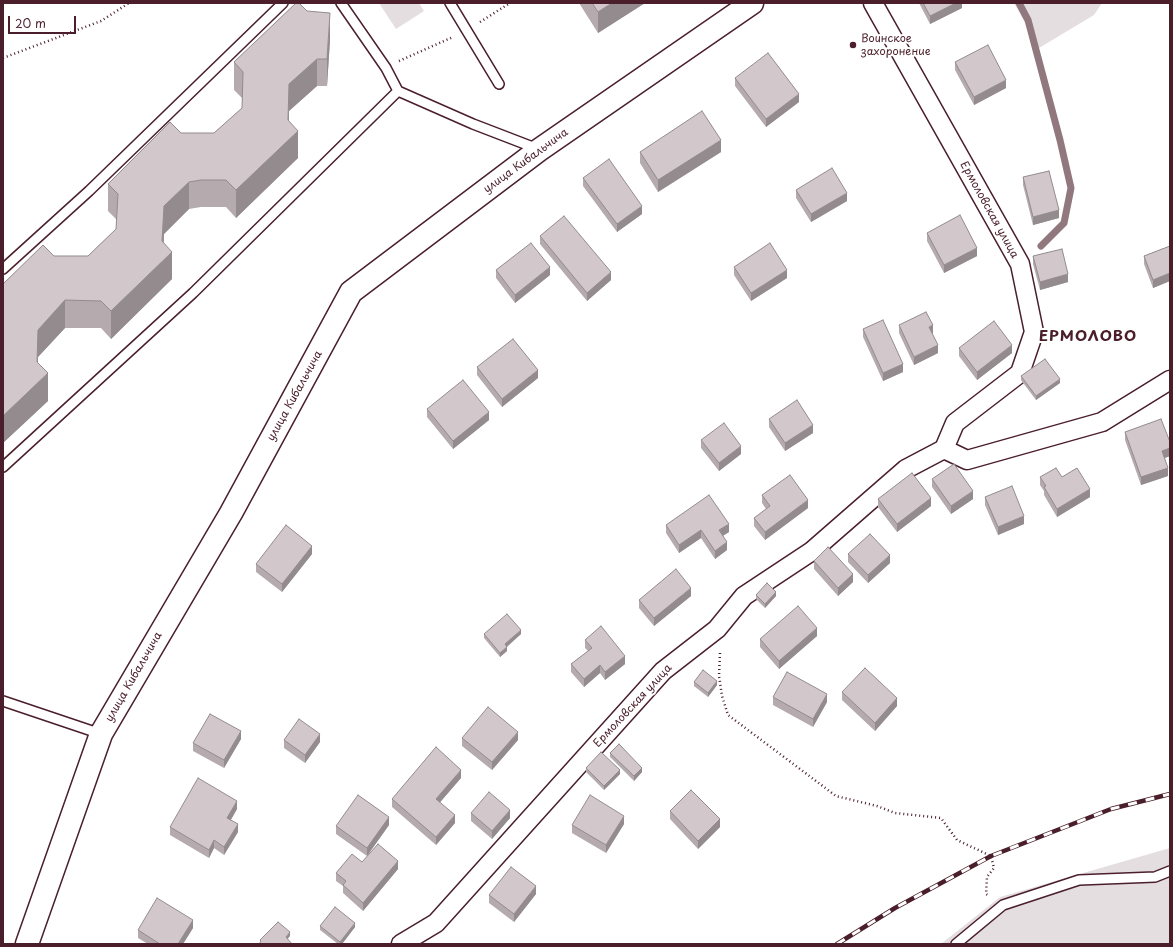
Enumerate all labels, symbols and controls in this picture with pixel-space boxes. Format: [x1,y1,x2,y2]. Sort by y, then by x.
scale bar [10,8,78,34]
text: 20 m [15,14,46,32]
place label: Воинское захоронение [861,32,931,58]
marker: Воинское захоронение [848,40,858,50]
street label: улица Кибальчича [481,126,571,196]
street label: Ермоловская улица [957,159,1021,261]
district label: ЕРМОЛОВО [1039,328,1137,346]
street label: улица Кибальчича [265,348,325,444]
street label: улица Кибальчича [103,630,165,724]
street label: Ермоловская улица [591,662,675,750]

